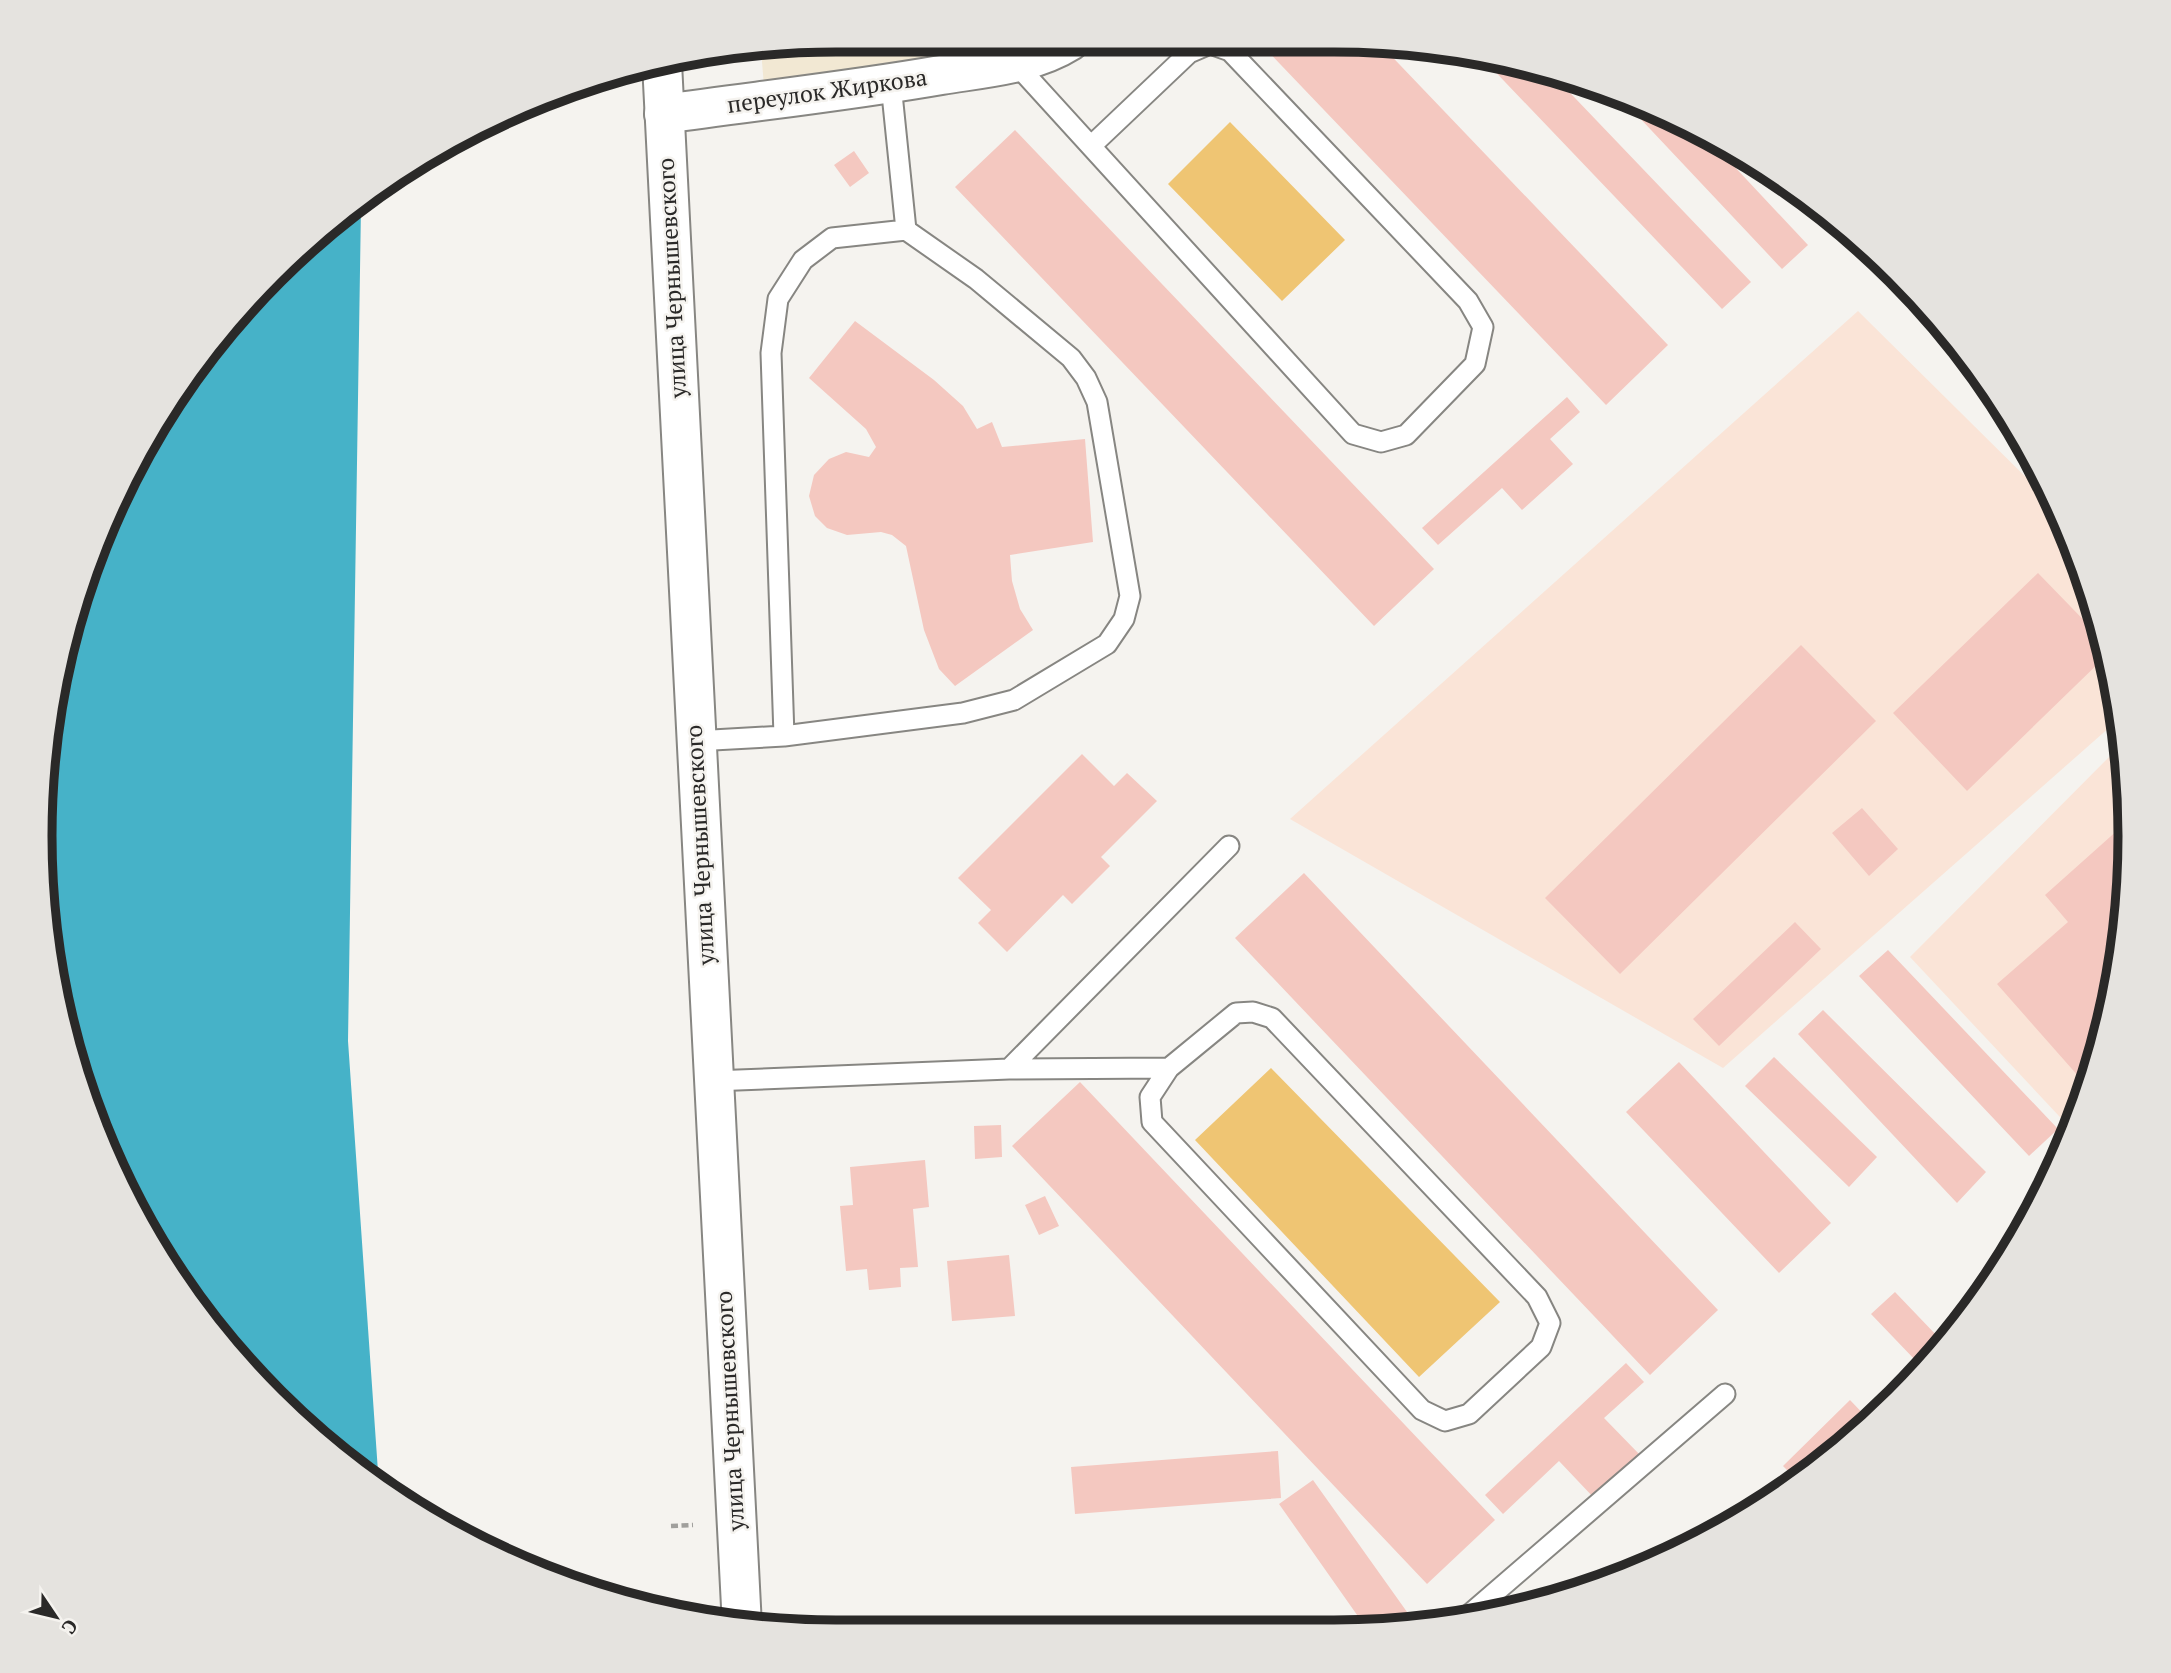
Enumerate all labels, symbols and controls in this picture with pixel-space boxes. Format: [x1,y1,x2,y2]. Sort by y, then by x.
street label: переулок Жиркова [725,61,929,120]
street label: улица Чернышевского [650,157,693,400]
street label: улица Чернышевского [678,724,721,967]
street label: улица Чернышевского [708,1290,751,1533]
north arrow [21,1582,91,1652]
text: С [57,1615,84,1639]

